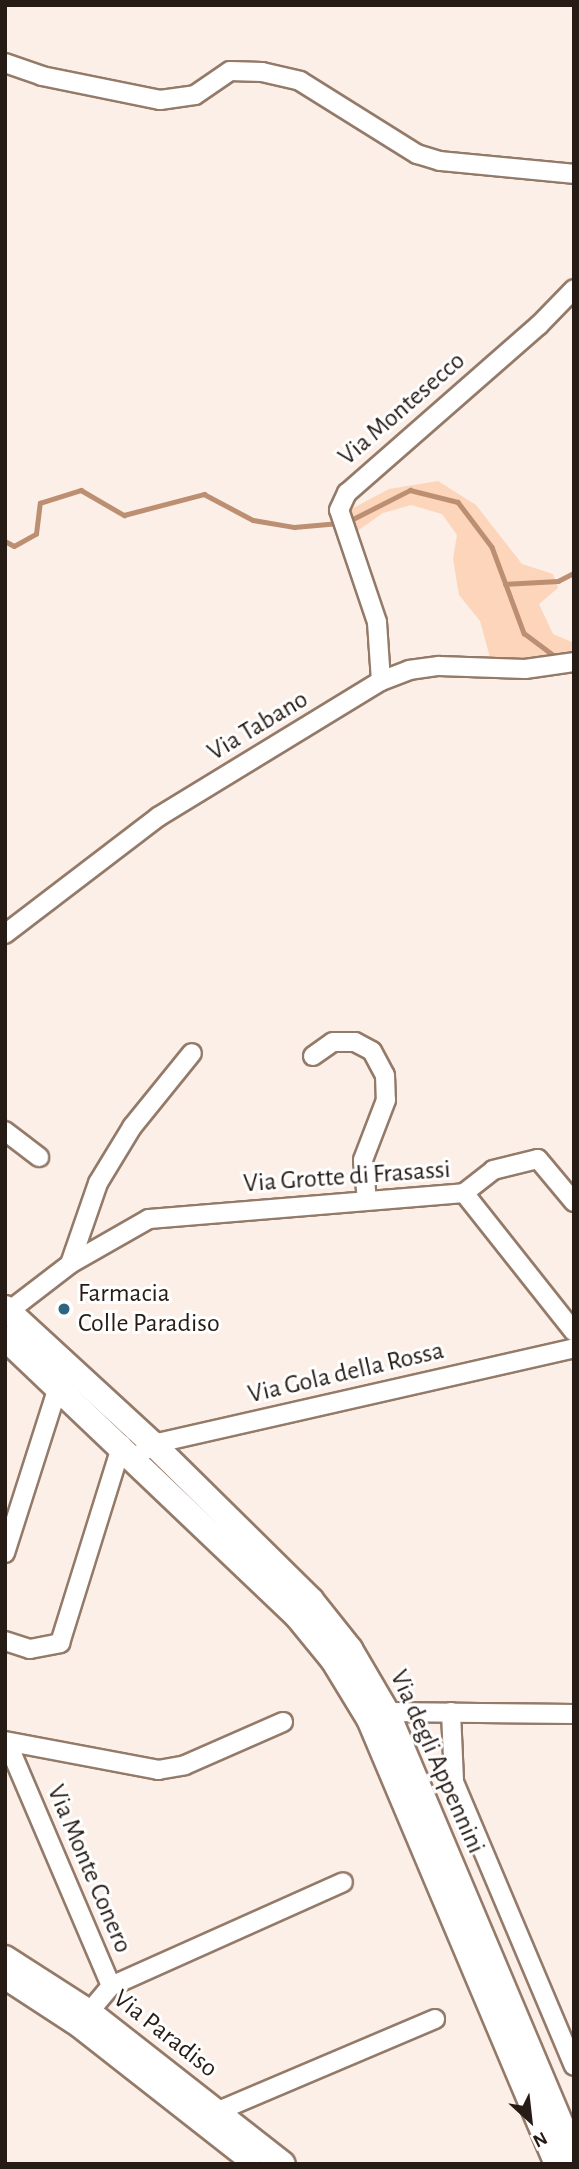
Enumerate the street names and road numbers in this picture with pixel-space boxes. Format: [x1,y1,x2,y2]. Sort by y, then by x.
street label: Via Montesecco [332,346,472,472]
street label: Via Tabano [202,684,314,768]
street label: Via Grotte di Frasassi [242,1154,452,1200]
street label: Via Gola della Rossa [245,1335,447,1411]
street label: Via degli Appennini [383,1665,491,1859]
street label: Via Monte Conero [40,1780,138,1958]
street label: Via Paradiso [106,1983,224,2085]

